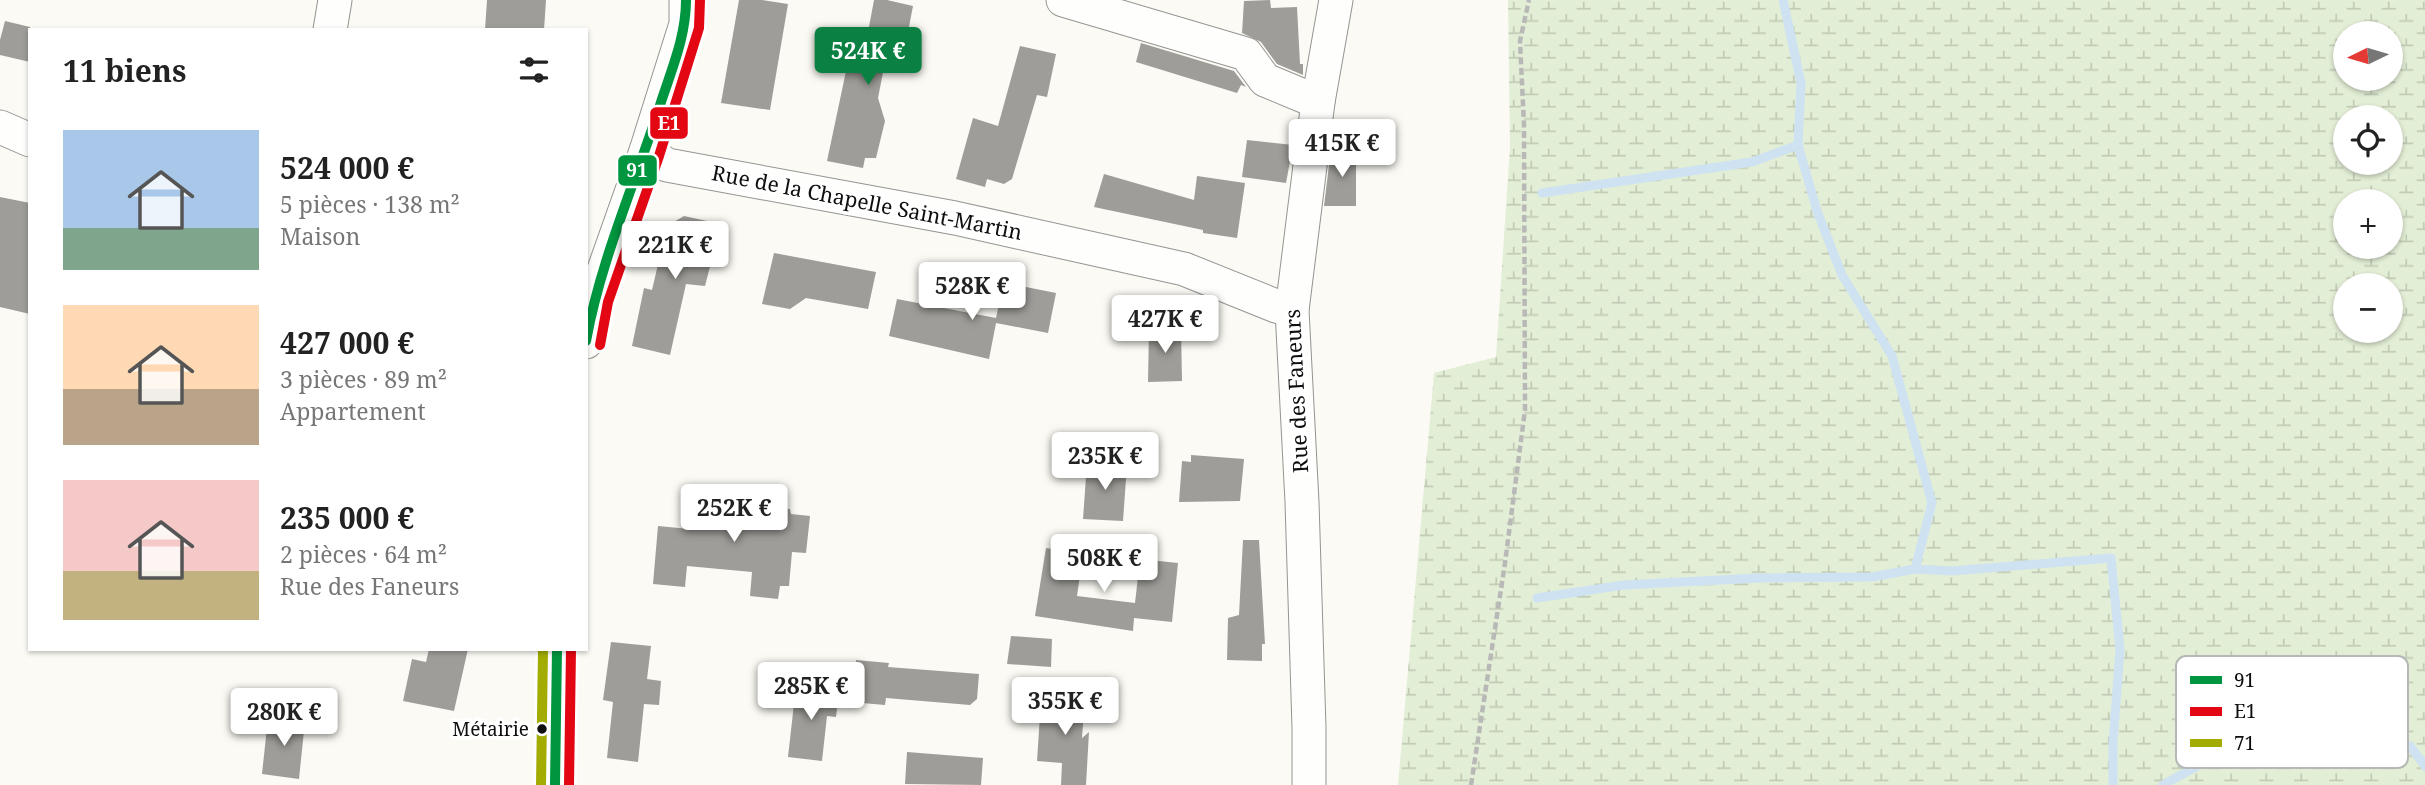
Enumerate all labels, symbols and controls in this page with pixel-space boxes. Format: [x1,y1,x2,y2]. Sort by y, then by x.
north arrow [2333,21,2403,91]
map controls [2333,21,2403,343]
pin: 524K € [811,28,925,87]
text: 524K € [831,34,905,66]
text: 11 biens [63,50,186,91]
icon: filters [515,51,553,89]
button: locate [2333,105,2403,175]
line badge: E1 [649,106,689,140]
text: E1 [657,110,681,136]
pin: 415K € [1285,120,1399,179]
text: 415K € [1305,126,1379,158]
text: 524 000 € [280,147,414,188]
line badge: 91 [617,154,658,187]
text: 91 [626,157,648,183]
icon: home [119,158,203,242]
street label: Rue de la Chapelle Saint-Martin [710,158,1025,246]
text: 5 pièces · 138 m² [280,188,460,220]
button: + [2333,189,2403,259]
text: Maison [280,220,360,252]
pin: 221K € [618,222,732,281]
text: 221K € [638,228,712,260]
pin: 528K € [915,262,1029,322]
text: 528K € [935,269,1009,301]
button: − [2333,273,2403,343]
pin: 427K € [1108,296,1222,355]
text: 427K € [1128,302,1202,334]
street label: Rue des Faneurs [1278,309,1314,474]
text: 427 000 € [280,322,414,363]
icon: home [119,333,203,417]
text: 3 pièces · 89 m² [280,363,447,395]
text: Appartement [280,395,426,427]
pin: 235K € [1048,433,1162,492]
text: 235K € [1068,439,1142,471]
pin: 252K € [677,484,791,544]
text: 252K € [697,491,771,523]
text: 235 000 € [280,497,414,538]
icon: home [119,508,203,592]
pin: 508K € [1047,534,1161,594]
text: 2 pièces · 64 m² [280,538,447,570]
text: 508K € [1067,541,1141,573]
text: Rue des Faneurs [280,570,459,602]
legend [2176,656,2408,768]
pin: 285K € [754,662,868,722]
text: 91 [2234,667,2255,693]
text: 285K € [774,669,848,701]
pin: 355K € [1008,678,1122,737]
text: 355K € [1028,684,1102,716]
pin: 280K € [227,688,341,748]
text: 280K € [247,695,321,727]
text: E1 [2234,698,2256,724]
place label: Métairie [452,716,529,742]
marker: Métairie [535,722,549,736]
text: 71 [2234,730,2255,756]

